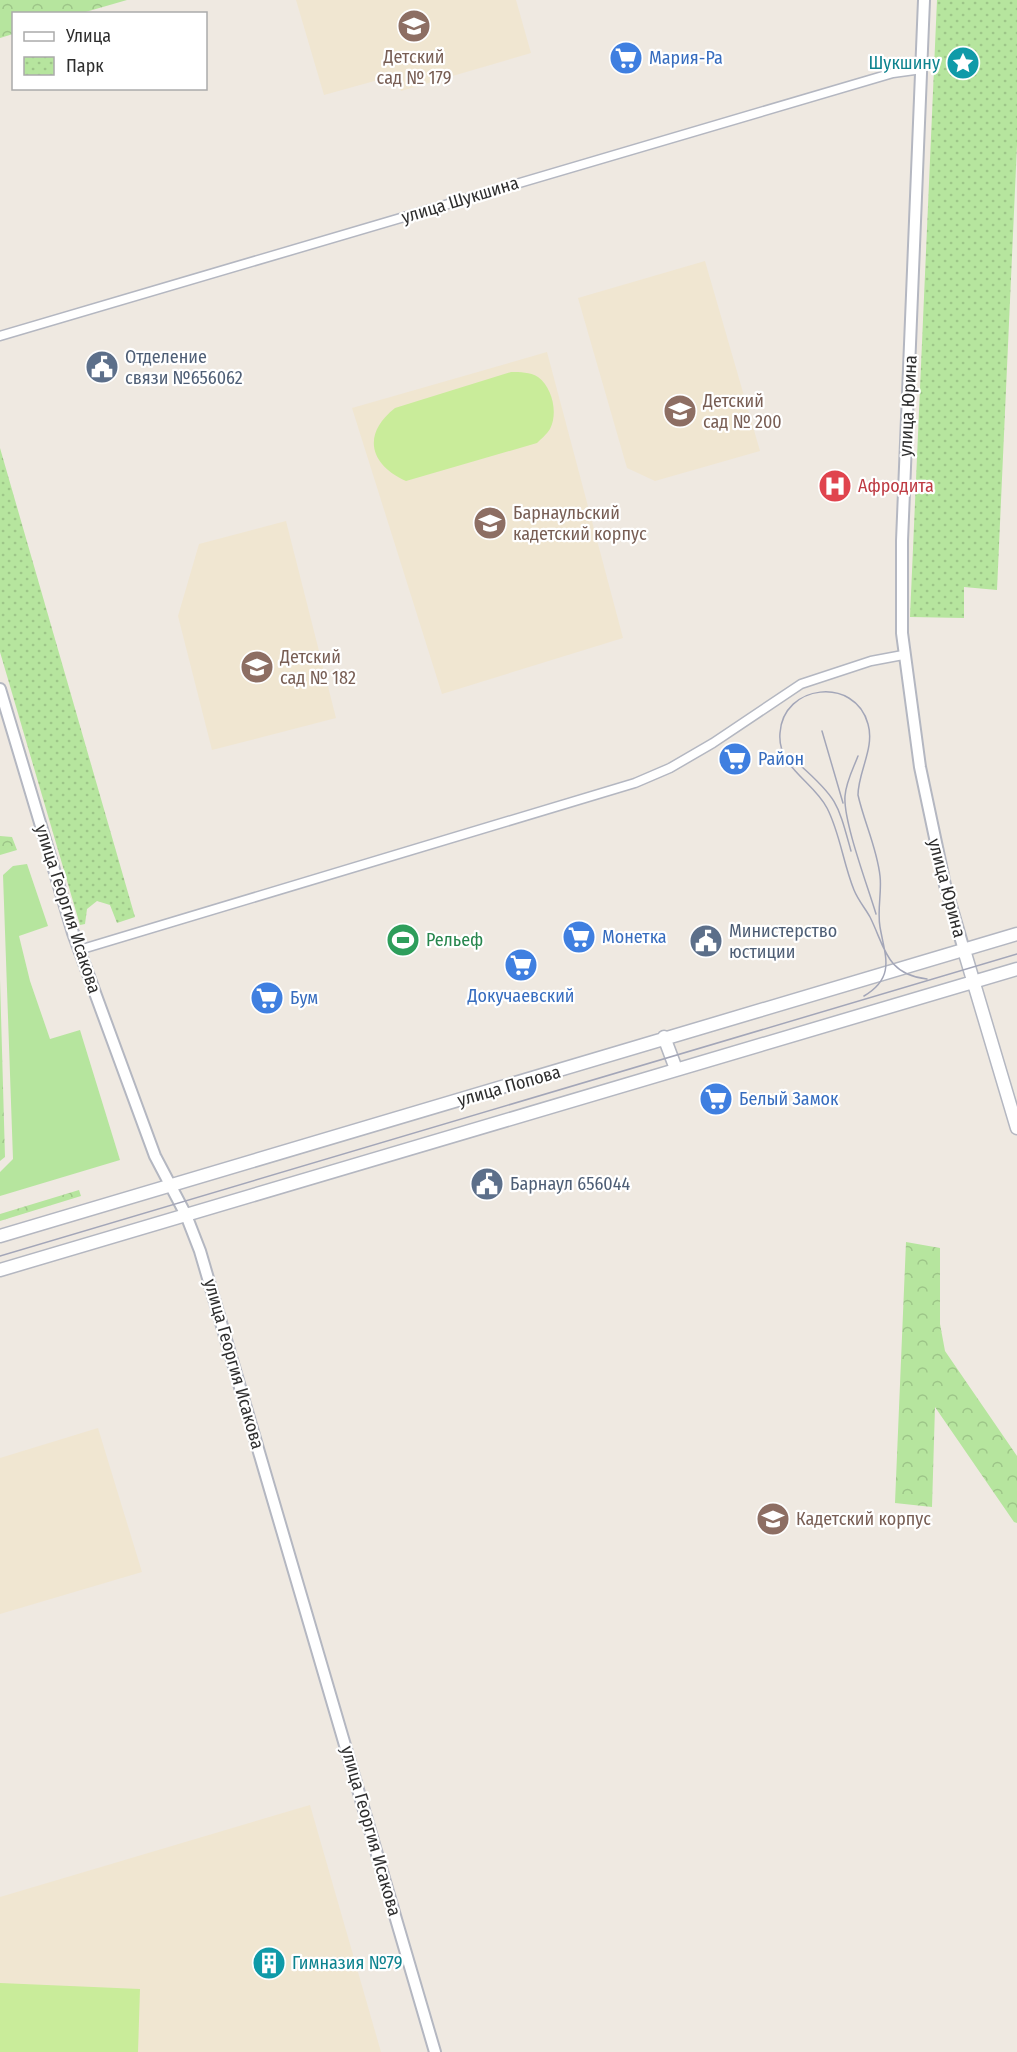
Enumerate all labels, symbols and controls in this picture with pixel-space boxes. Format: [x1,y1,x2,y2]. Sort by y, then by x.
school or university icon: Детский сад № 179 [396,8,432,44]
legend [12,12,207,90]
text: Улица [65,25,111,47]
supermarket icon: Мария-Ра [608,40,644,76]
place icon: Шукшину [945,45,981,81]
place label: Детский сад № 179 [377,46,451,89]
place label: Мария-Ра [649,47,723,69]
place label: Шукшину [869,52,940,74]
text: Парк [66,55,104,77]
street label: улица Шукшина [399,172,522,228]
place label: Отделение связи №656062 [125,346,243,389]
public building icon: Отделение связи №656062 [84,349,120,385]
street label: улица Юрина [894,354,922,457]
place label: Детский сад № 200 [702,390,782,433]
school or university icon: Детский сад № 200 [662,393,698,429]
hospital icon: Афродита [817,468,853,504]
place label: Афродита [858,475,934,497]
place label: Барнаульский кадетский корпус [513,502,647,545]
school or university icon: Барнаульский кадетский корпус [472,505,508,541]
place label: Детский сад № 182 [279,646,356,689]
school or university icon: Детский сад № 182 [239,649,275,685]
supermarket icon: Район [717,741,753,777]
place label: Район [758,748,804,770]
street label: улица Георгия Исакова [30,822,106,996]
street label: улица Юрина [923,836,971,940]
supermarket icon: Монетка [561,919,597,955]
place label: Министерство юстиции [729,920,837,963]
sports icon: Рельеф [385,922,421,958]
public building icon: Министерство юстиции [688,923,724,959]
place label: Монетка [602,926,667,948]
place label: Рельеф [426,929,483,951]
supermarket icon: Докучаевский [503,947,539,983]
supermarket icon: Бум [249,980,285,1016]
place label: Докучаевский [466,985,575,1007]
place label: Бум [290,987,318,1009]
street label: улица Попова [455,1061,563,1111]
supermarket icon: Белый Замок [698,1081,734,1117]
place label: Белый Замок [739,1088,839,1110]
public building icon: Барнаул 656044 [469,1166,505,1202]
place label: Барнаул 656044 [510,1173,630,1195]
street label: улица Георгия Исакова [199,1276,269,1452]
school or university icon: Кадетский корпус [755,1501,791,1537]
place label: Кадетский корпус [796,1508,931,1530]
street label: улица Георгия Исакова [336,1743,406,1919]
building icon: Гимназия №79 [251,1945,287,1981]
place label: Гимназия №79 [292,1952,402,1974]

